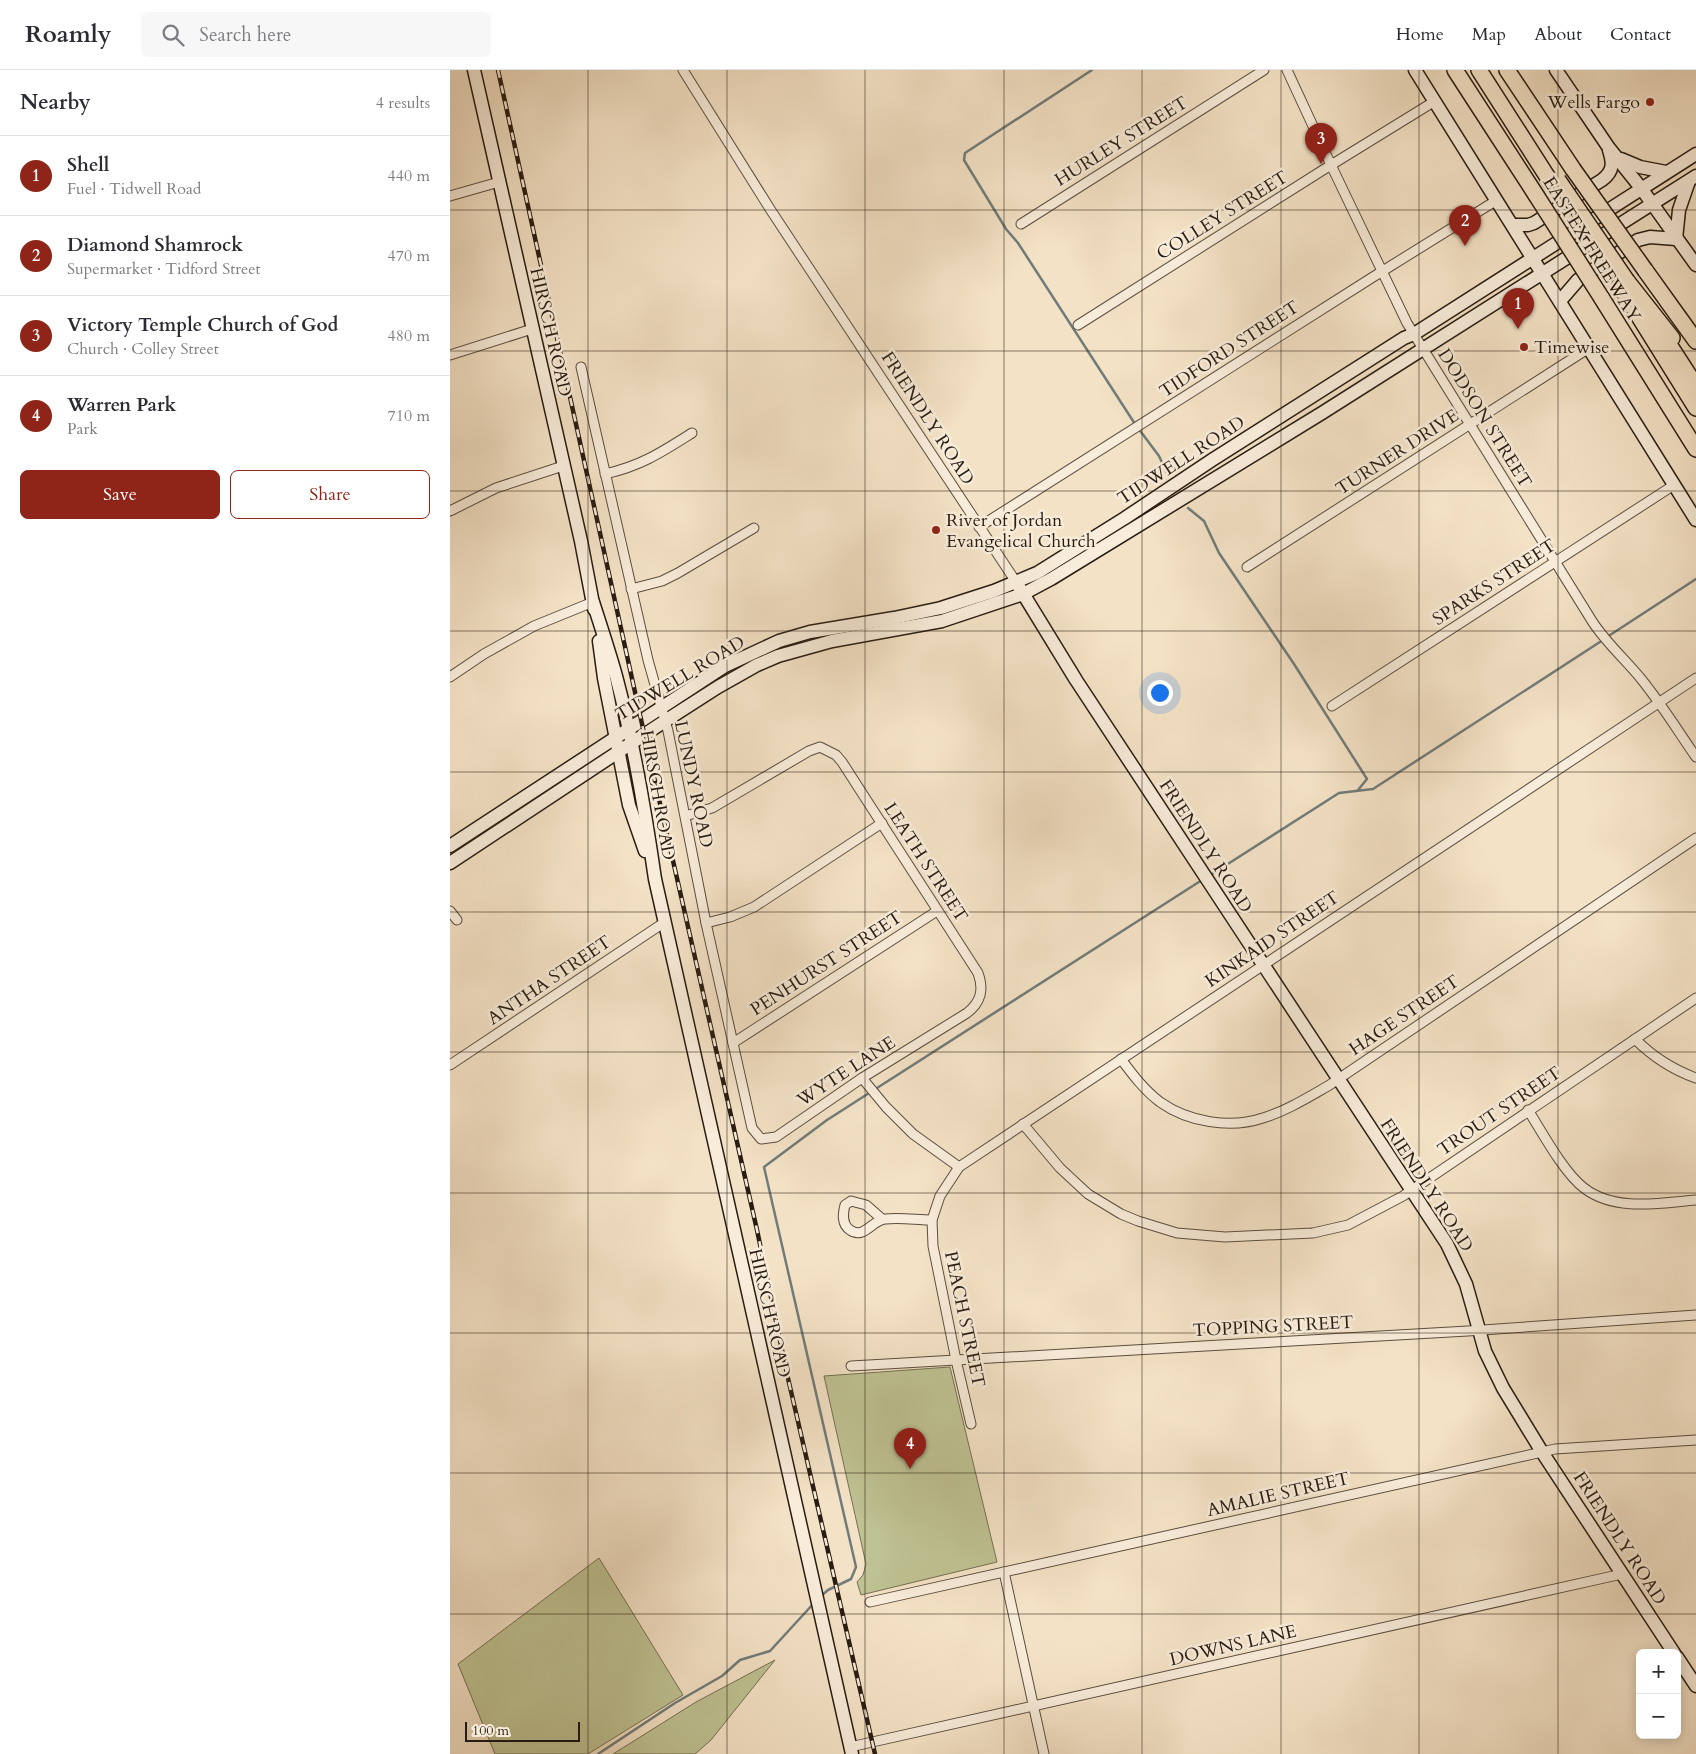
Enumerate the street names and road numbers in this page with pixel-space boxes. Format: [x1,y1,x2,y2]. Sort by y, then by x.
street label: HURLEY STREET [1050,90,1193,192]
street label: COLLEY STREET [1152,165,1293,266]
street label: EASTEX FREEWAY [1537,172,1647,327]
street label: HIRSCH ROAD [524,265,578,399]
street label: TIDFORD STREET [1155,295,1304,404]
street label: DODSON STREET [1432,344,1537,493]
street label: FRIENDLY ROAD [875,347,980,490]
street label: TURNER DRIVE [1331,403,1464,501]
street label: TIDWELL ROAD [1113,410,1250,511]
street label: SPARKS STREET [1428,533,1561,632]
street label: TIDWELL ROAD [611,630,750,727]
street label: LUNDY ROAD [668,718,719,850]
street label: HIRSCH ROAD [634,728,681,862]
street label: FRIENDLY ROAD [1153,775,1258,918]
street label: LEATH STREET [878,798,974,927]
street label: KINKAID STREET [1200,885,1344,994]
street label: PENHURST STREET [745,905,907,1022]
street label: ANTHA STREET [483,930,616,1031]
street label: HAGE STREET [1344,969,1464,1062]
street label: WYTE LANE [791,1030,900,1113]
street label: TROUT STREET [1433,1061,1566,1162]
street label: FRIENDLY ROAD [1374,1114,1479,1257]
street label: HIRSCH ROAD [743,1246,797,1380]
street label: PEACH STREET [938,1249,991,1389]
street label: TOPPING STREET [1192,1310,1354,1343]
street label: AMALIE STREET [1204,1466,1352,1523]
street label: FRIENDLY ROAD [1567,1467,1672,1610]
street label: DOWNS LANE [1167,1619,1299,1672]

